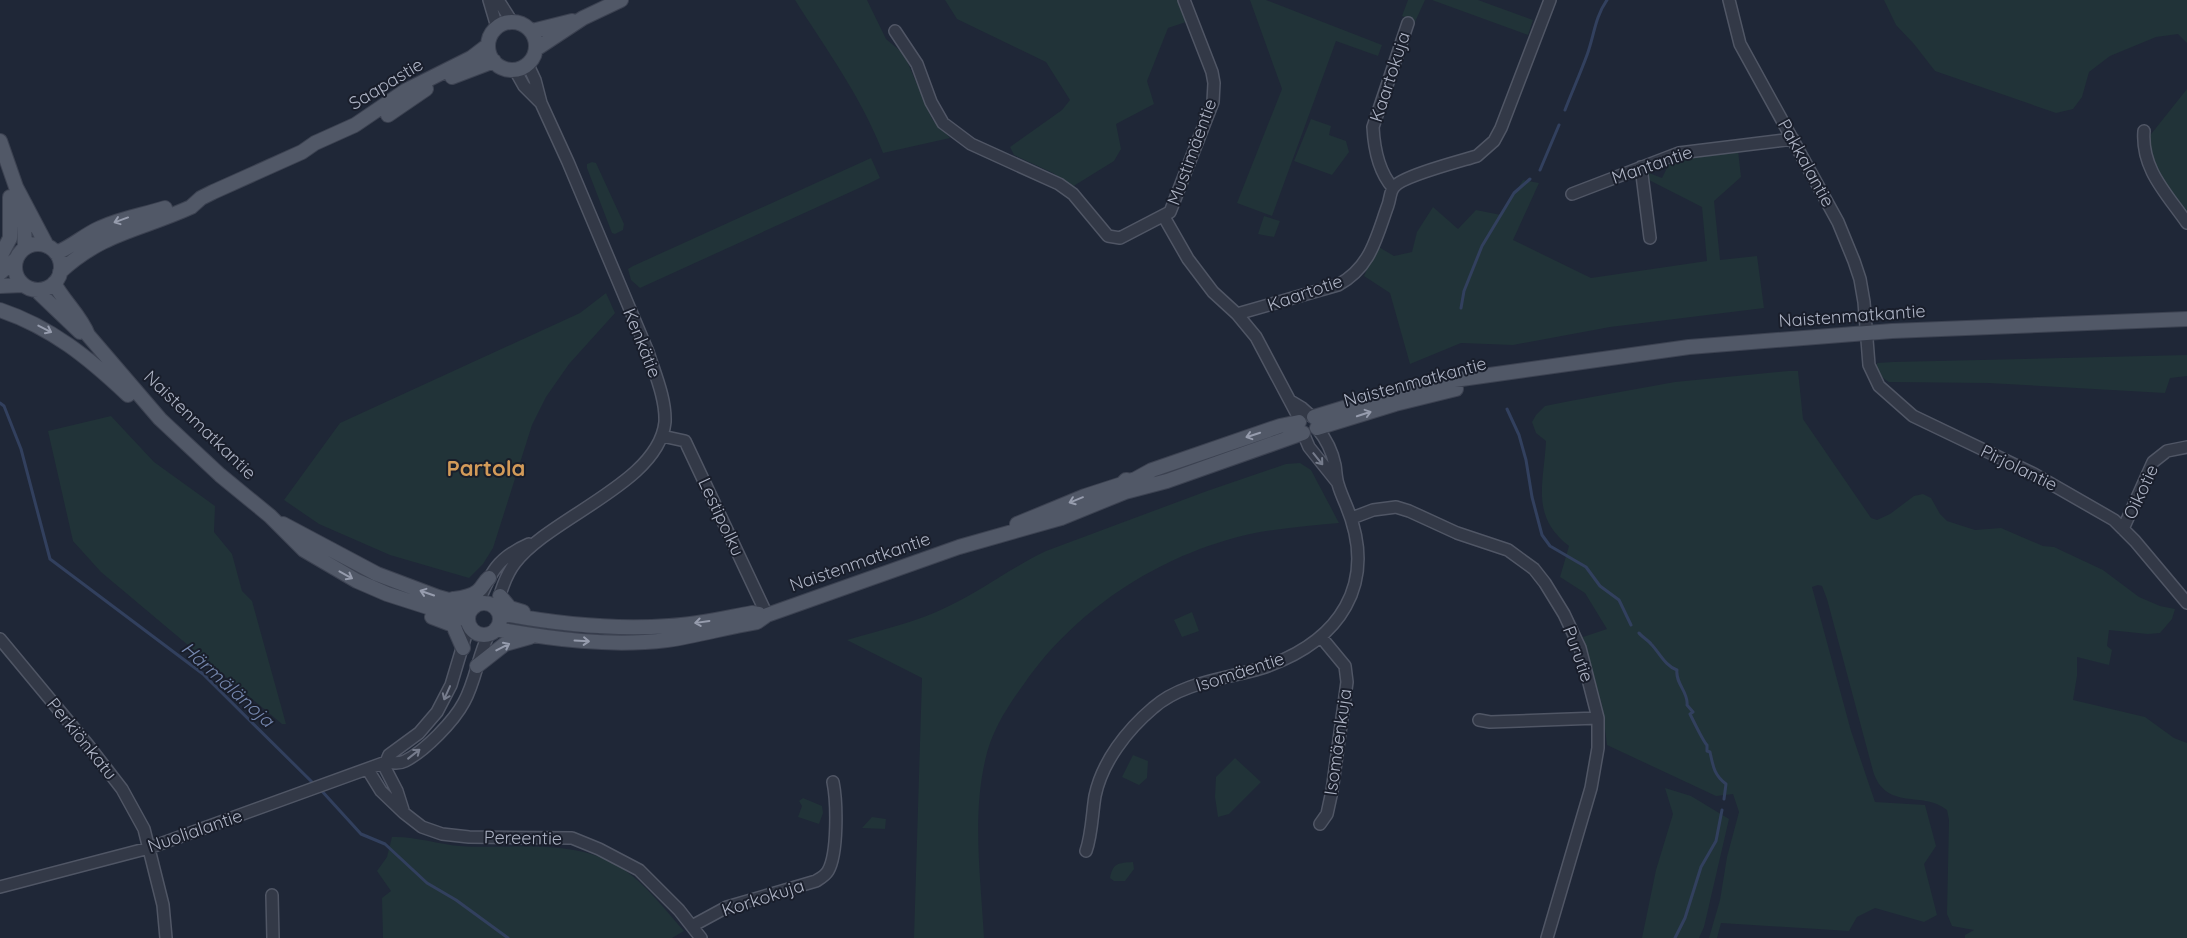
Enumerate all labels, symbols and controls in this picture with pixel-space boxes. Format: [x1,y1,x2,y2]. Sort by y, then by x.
street label: Kaartokuja [1364,29,1415,125]
street label: Saapastie [344,52,427,115]
street label: Mustimäentie [1162,95,1221,208]
street label: Pakkalantie [1773,115,1840,211]
street label: Mantantie [1608,140,1695,189]
one-way arrow [114,216,129,225]
street label: Kaartotie [1264,269,1346,316]
street label: Naistenmatkantie [1778,299,1926,332]
street label: Kenkätie [618,305,667,381]
one-way arrow [37,325,52,335]
street label: Naistenmatkantie [1341,351,1489,412]
street label: Naistenmatkantie [139,365,261,484]
one-way arrow [1356,409,1371,418]
one-way arrow [1245,431,1261,440]
street label: Pirjolantie [1977,439,2061,496]
one-way arrow [1312,452,1323,465]
district label: Partola [447,454,525,482]
street label: Oikotie [2118,461,2163,523]
street label: Lestipolku [693,474,750,560]
one-way arrow [1069,496,1084,505]
street label: Naistenmatkantie [786,527,933,596]
one-way arrow [338,570,353,580]
one-way arrow [420,588,436,598]
one-way arrow [694,617,710,627]
street label: Purutie [1558,623,1599,685]
water label: Härmälänoja [177,636,280,733]
one-way arrow [574,636,590,645]
one-way arrow [495,641,510,651]
street label: Isomäentie [1193,646,1287,697]
one-way arrow [442,685,452,700]
street label: Isomäenkuja [1319,687,1356,797]
street label: Perkiönkatu [42,693,123,784]
one-way arrow [407,749,420,760]
street label: Nuolialantie [144,804,245,857]
street label: Pereentie [484,825,562,850]
street label: Korkokuja [719,873,807,922]

